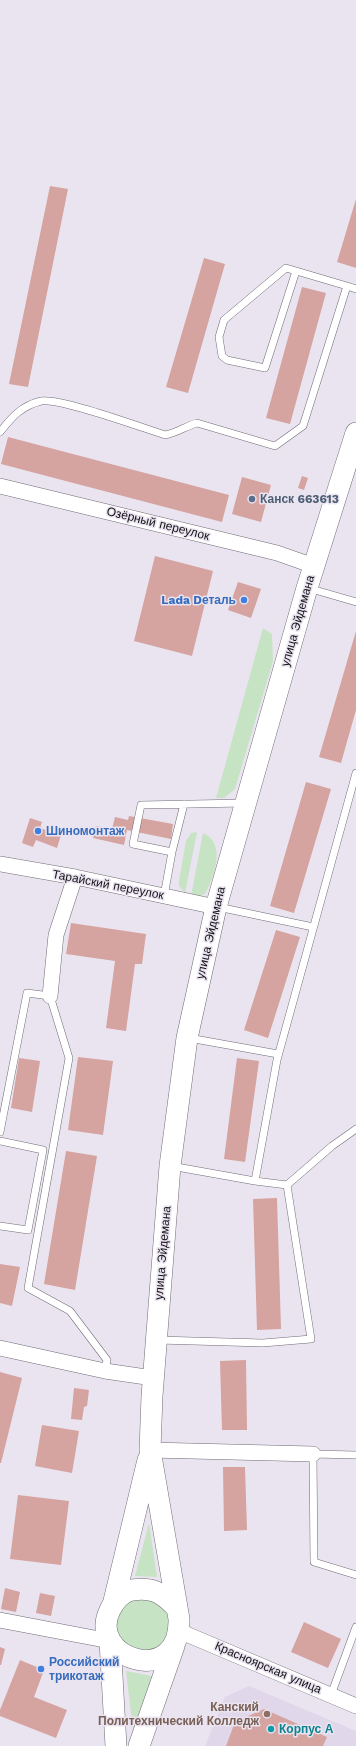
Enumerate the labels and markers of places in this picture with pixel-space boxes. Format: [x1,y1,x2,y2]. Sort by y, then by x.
place label: Канск 663613 [260,492,339,506]
marker: Канск 663613 [247,494,257,504]
place label: Lada Dеталь [161,593,236,607]
marker: Lada Dеталь [239,595,249,605]
place label: Шиномонтаж [46,824,124,838]
marker: Шиномонтаж [33,826,43,836]
place label: Российский трикотаж [49,1655,119,1683]
marker: Российский трикотаж [36,1664,46,1674]
place label: Канский Политехнический Колледж [98,1700,259,1728]
marker: Канский Политехнический Колледж [262,1709,272,1719]
place label: Корпус А [279,1722,333,1736]
marker: Корпус А [266,1724,276,1734]

